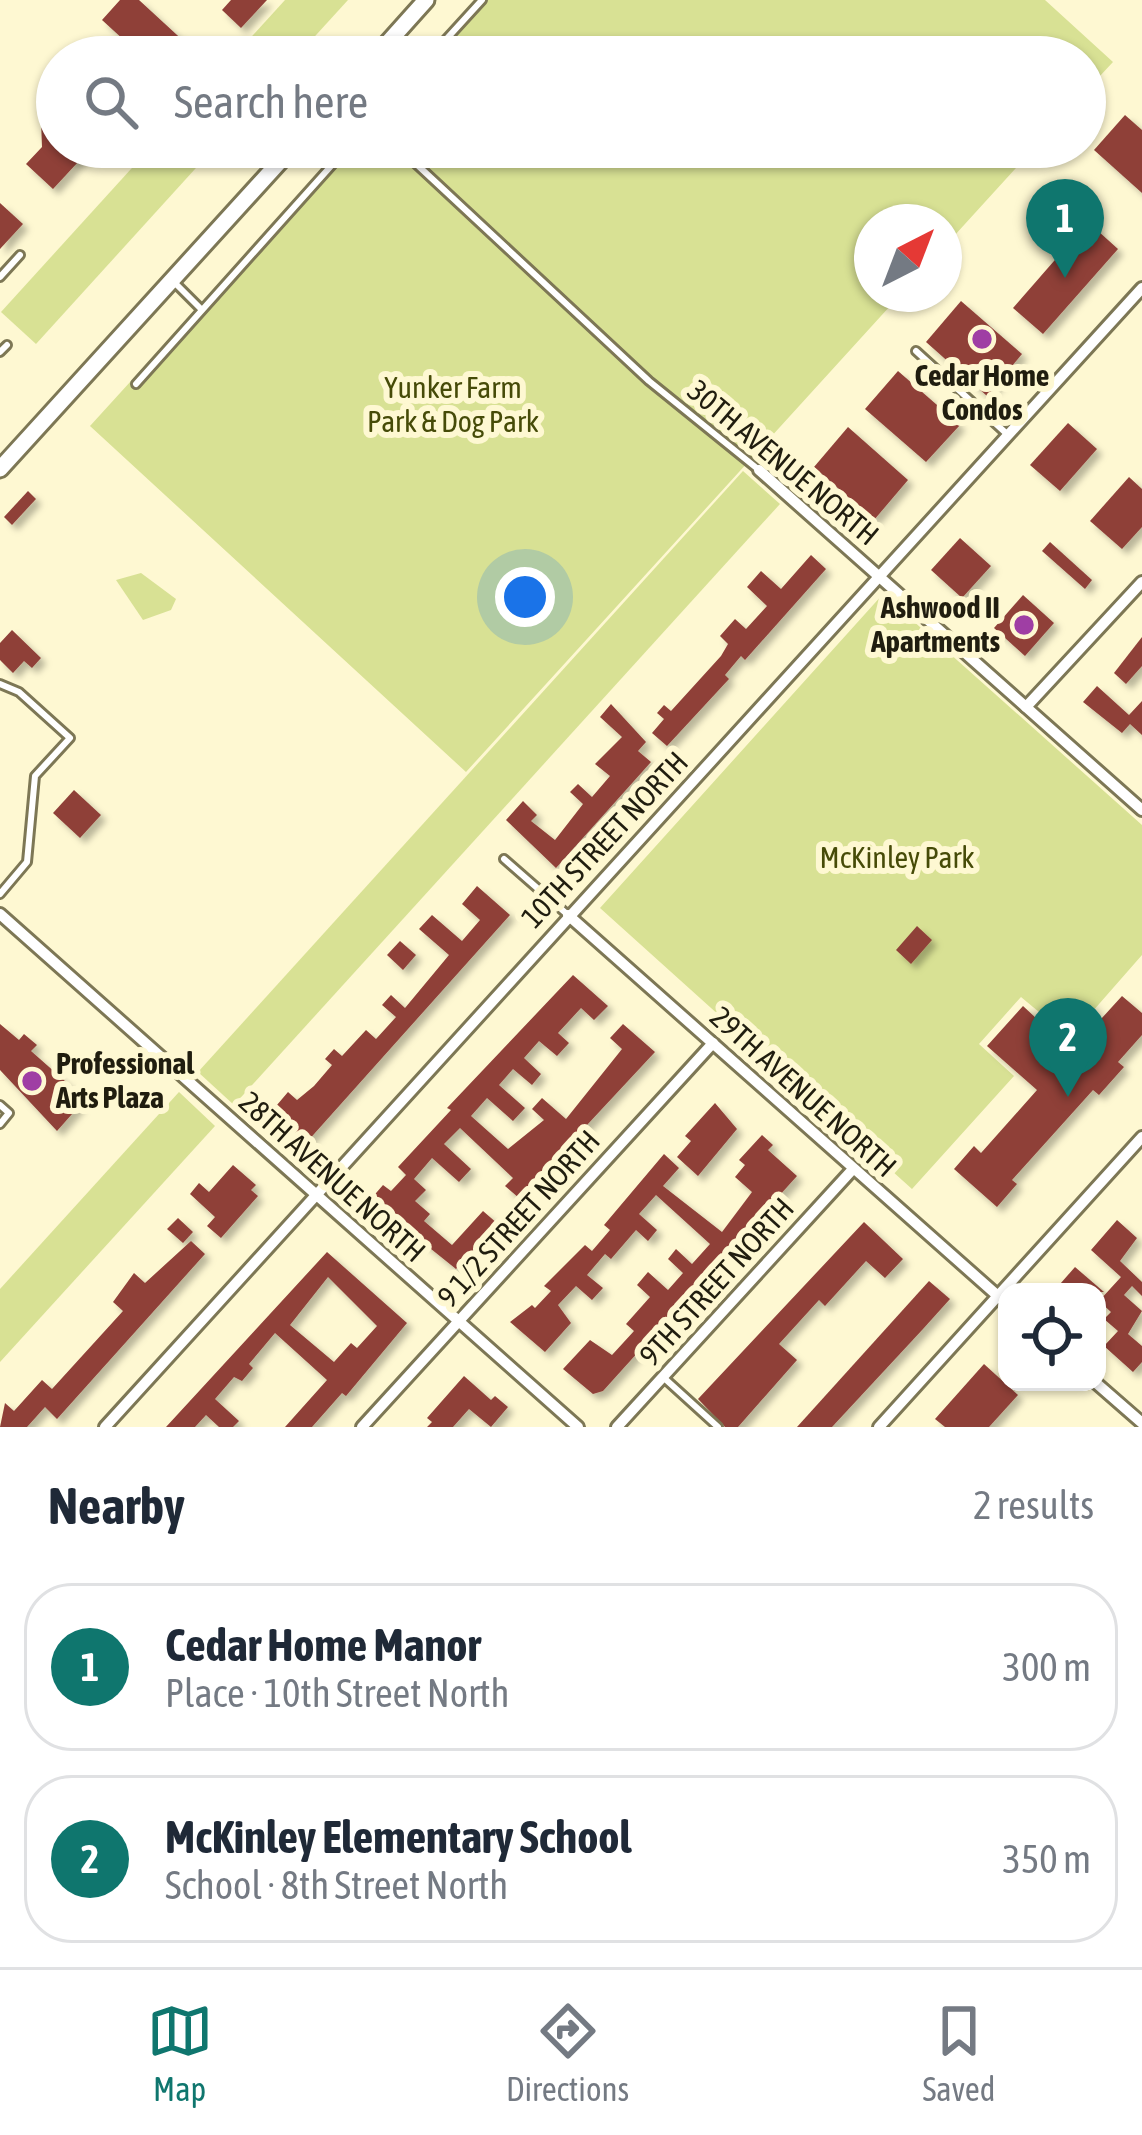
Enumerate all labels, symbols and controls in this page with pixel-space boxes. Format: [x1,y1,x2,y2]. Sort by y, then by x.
search box [36,36,1106,168]
icon: search [78,69,144,135]
text: Search here [174,76,368,128]
pin: 1 [1026,179,1104,278]
north arrow [854,204,962,312]
marker: Cedar Home Condos [969,326,995,352]
place label: Cedar Home Condos [915,358,1049,426]
park label: Yunker Farm Park & Dog Park [367,370,539,438]
street label: 30TH AVENUE NORTH [682,373,886,552]
your location [495,567,555,627]
place label: Ashwood II Apartments [870,590,1000,658]
marker: Ashwood II Apartments [1011,612,1037,638]
street label: 10TH STREET NORTH [514,745,694,934]
park label: McKinley Park [820,840,974,874]
pin: 2 [1029,998,1107,1097]
street label: 29TH AVENUE NORTH [704,999,903,1183]
place label: Professional Arts Plaza [55,1046,195,1114]
marker: Professional Arts Plaza [19,1068,45,1094]
street label: 28TH AVENUE NORTH [233,1084,432,1268]
street label: 9 1/2 STREET NORTH [430,1123,606,1313]
street label: 9TH STREET NORTH [632,1191,800,1372]
map controls [998,1283,1106,1391]
button: locate [998,1283,1106,1391]
text: Nearby [48,1476,185,1535]
text: 2 results [973,1483,1094,1527]
text: Cedar Home Manor [165,1619,481,1671]
text: 1 [81,1645,99,1689]
text: 300 m [1003,1645,1091,1689]
text: Place · 10th Street North [165,1671,509,1715]
text: McKinley Elementary School [165,1811,631,1863]
text: 2 [81,1837,99,1881]
text: 350 m [1003,1837,1091,1881]
text: School · 8th Street North [165,1863,508,1907]
tab: Map [147,1998,213,2108]
tab: Directions [506,1998,629,2108]
tab: Saved [922,1998,995,2108]

